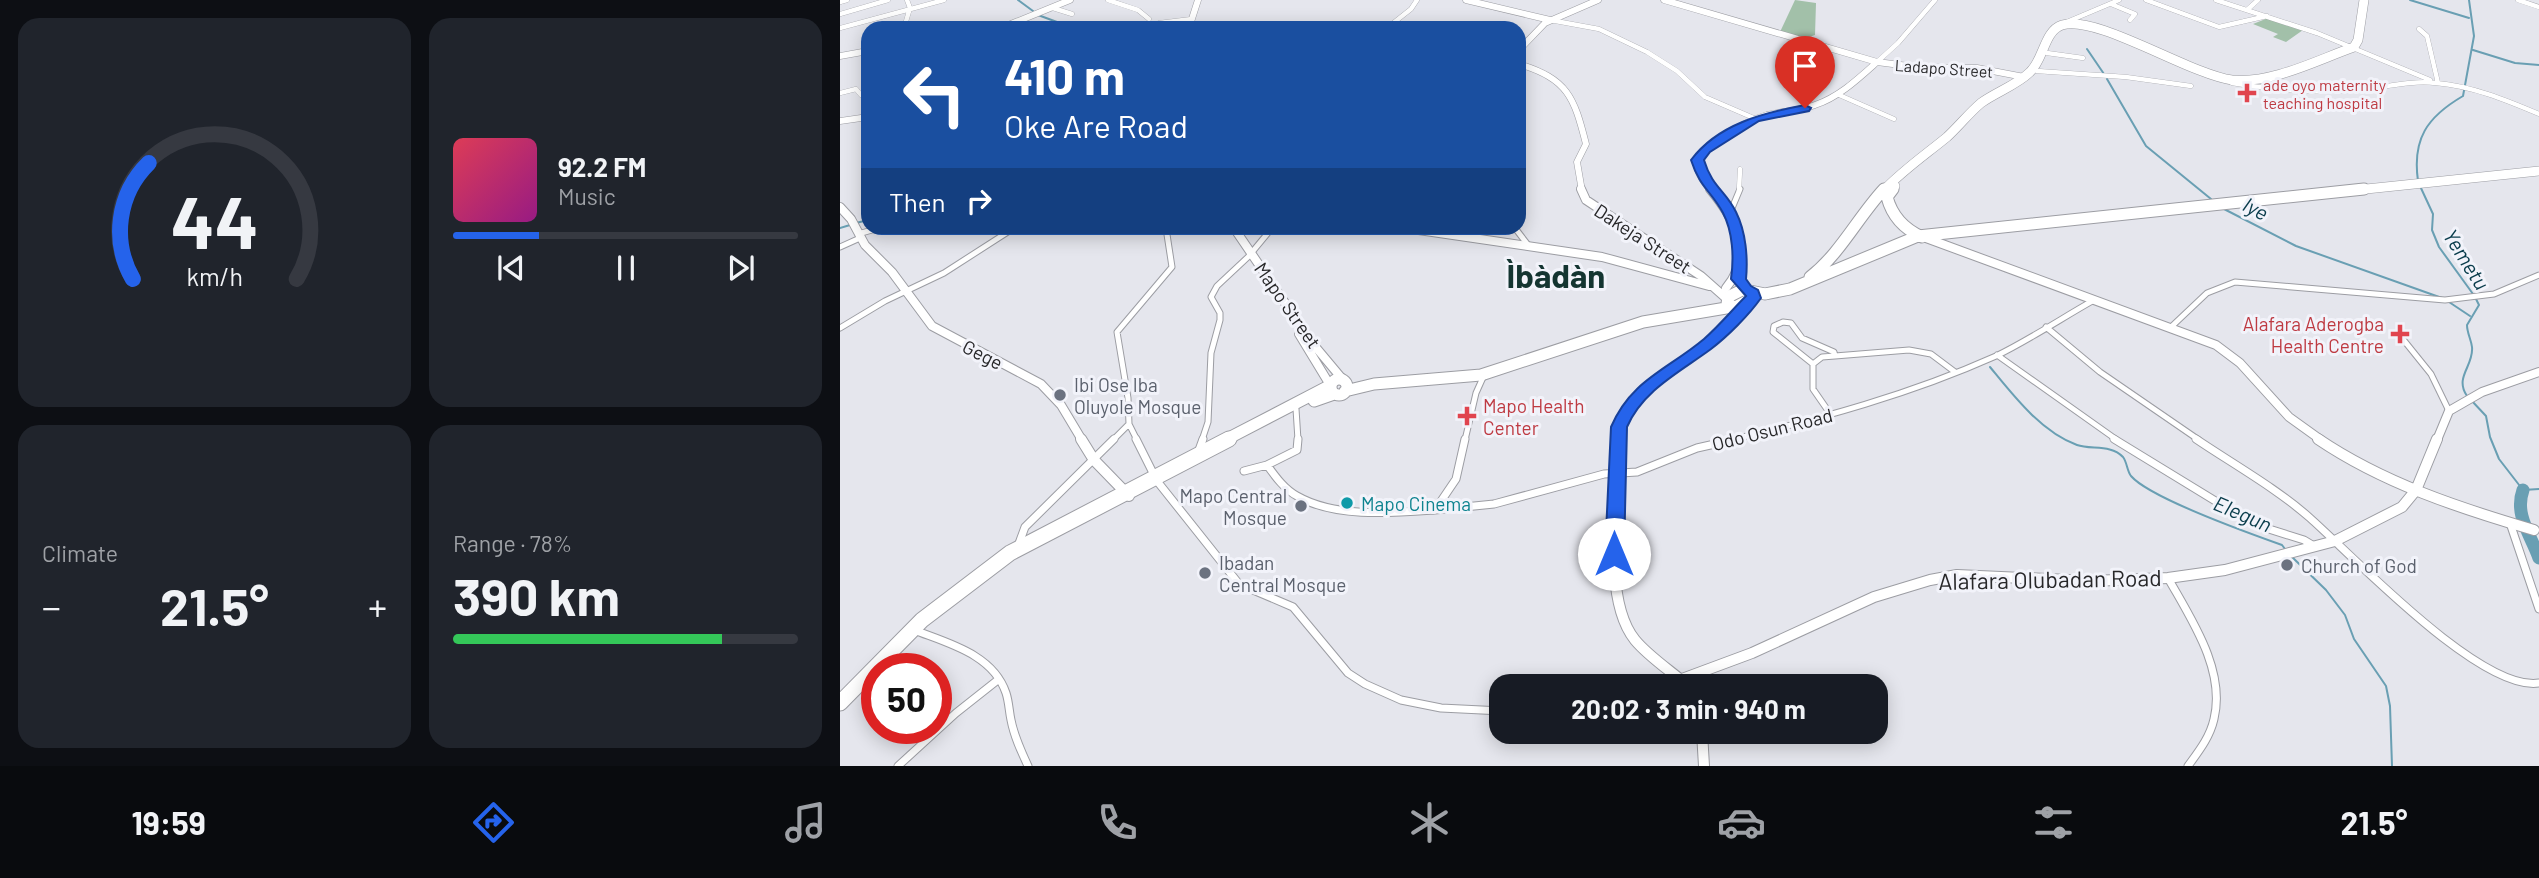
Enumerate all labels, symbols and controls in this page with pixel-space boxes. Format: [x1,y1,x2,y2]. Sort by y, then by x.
pin [1775,36,1835,108]
text: 410 m [1004,46,1125,105]
icon: arrive [1786,47,1824,85]
icon: left [889,49,980,140]
street label: Ladapo Street [1894,55,1994,81]
place label: ade oyo maternity teaching hospital [2263,75,2387,112]
marker: ade oyo maternity teaching hospital [2237,83,2257,103]
text: Oke Are Road [1004,106,1188,144]
text: 92.2 FM [558,151,646,182]
text: 44 [170,176,259,264]
text: Music [558,182,616,210]
icon: right [960,182,998,220]
text: Then [889,186,946,217]
water label: Iye [2239,191,2273,225]
street label: Dakeja Street [1590,198,1696,278]
water label: Yemetu [2439,224,2495,294]
icon: previous [492,249,530,287]
icon: pause [607,249,645,287]
icon: next [722,249,760,287]
district label: Ìbàdàn [1507,255,1605,295]
street label: Mapo Street [1250,258,1326,352]
text: km/h [186,261,243,291]
place label: Alafara Aderogba Health Centre [2243,312,2384,357]
marker: Alafara Aderogba Health Centre [2390,324,2410,344]
street label: Gege [959,334,1007,374]
place label: Ibi Ose Iba Oluyole Mosque [1074,373,1201,418]
marker: Ibi Ose Iba Oluyole Mosque [1052,387,1068,403]
place label: Mapo Health Center [1483,394,1585,439]
street label: Odo Osun Road [1709,403,1835,455]
marker: Mapo Health Center [1457,406,1477,426]
place label: Mapo Central Mosque [1179,484,1287,529]
water label: Elegun [2210,490,2276,536]
place label: Mapo Cinema [1361,492,1471,515]
marker: Mapo Cinema [1339,495,1355,511]
marker: Mapo Central Mosque [1293,498,1309,514]
position arrow [1577,517,1651,591]
text: Range · 78% [453,529,572,557]
text: Climate [42,539,118,567]
place label: Ibadan Central Mosque [1219,551,1346,596]
place label: Church of God [2301,554,2417,577]
marker: Church of God [2279,557,2295,573]
street label: Alafara Olubadan Road [1938,563,2162,595]
text: 390 km [453,564,620,626]
marker: Ibadan Central Mosque [1197,565,1213,581]
text: 21.5° [160,574,269,636]
text: − [42,583,61,629]
text: + [368,583,387,629]
speed limit sign: 50 [861,653,952,744]
text: 20:02 · 3 min · 940 m [1571,693,1806,724]
icon: directions [469,798,518,847]
icon: music [781,798,830,847]
icon: phone [1093,798,1142,847]
icon: climate [1405,798,1454,847]
icon: car [1717,798,1766,847]
icon: filters [2029,798,2078,847]
text: 19:59 [131,803,206,841]
text: 21.5° [2340,803,2407,841]

